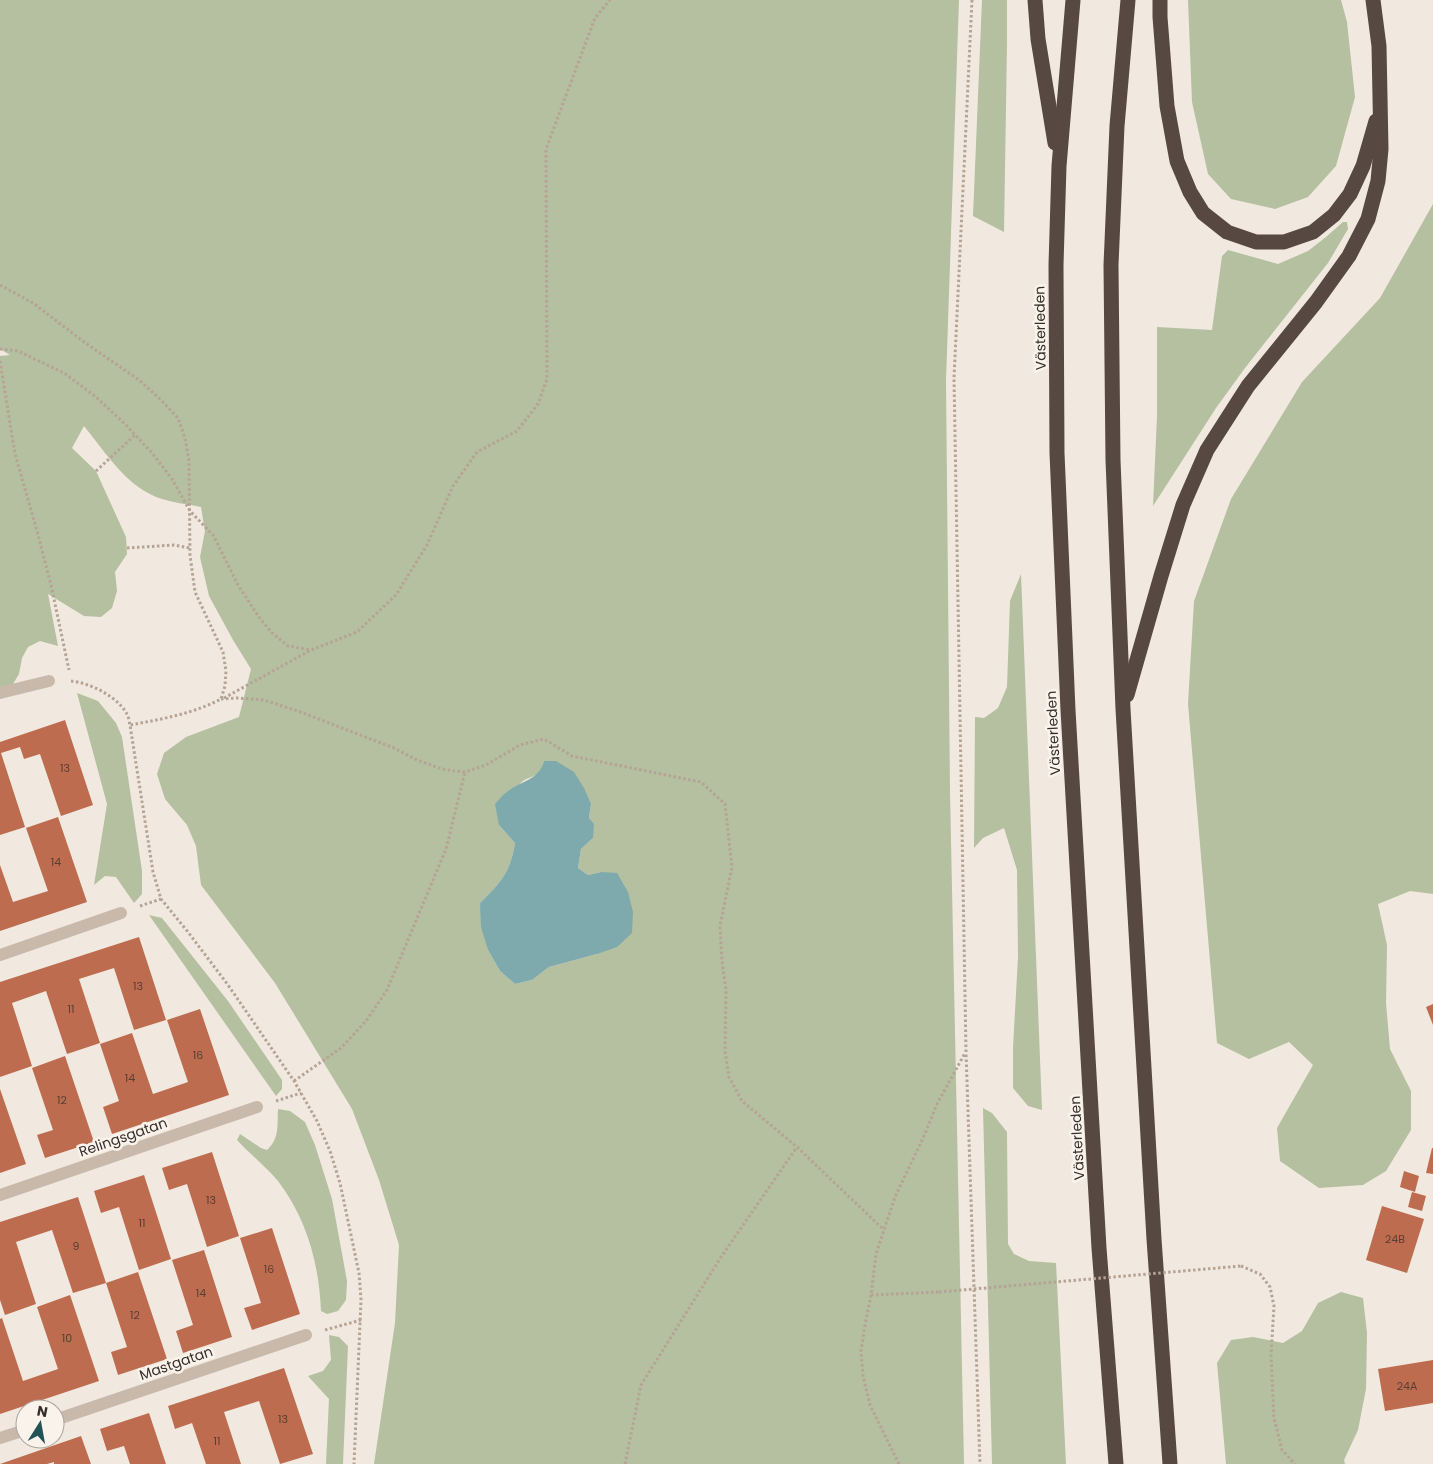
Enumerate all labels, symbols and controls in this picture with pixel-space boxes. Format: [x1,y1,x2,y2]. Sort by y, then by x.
street label: Västerleden [1029,286,1051,370]
street label: Västerleden [1041,690,1065,776]
house number: 13 [60,760,70,776]
house number: 14 [51,854,61,870]
house number: 13 [133,978,143,994]
house number: 11 [67,1001,75,1017]
house number: 16 [193,1047,203,1063]
house number: 14 [125,1070,135,1086]
house number: 12 [57,1092,67,1108]
street label: Västerleden [1065,1095,1089,1181]
street label: Relingsgatan [76,1113,170,1161]
house number: 13 [206,1192,216,1208]
house number: 11 [138,1215,146,1231]
house number: 24B [1385,1231,1405,1247]
house number: 9 [73,1238,80,1254]
house number: 16 [264,1261,274,1277]
house number: 14 [196,1285,206,1301]
house number: 12 [130,1307,140,1323]
house number: 10 [62,1330,72,1346]
street label: Mastgatan [137,1341,215,1385]
house number: 24A [1397,1378,1418,1394]
north arrow [15,1399,65,1449]
text: N [35,1400,50,1422]
house number: 13 [278,1411,288,1427]
house number: 11 [213,1433,221,1449]

